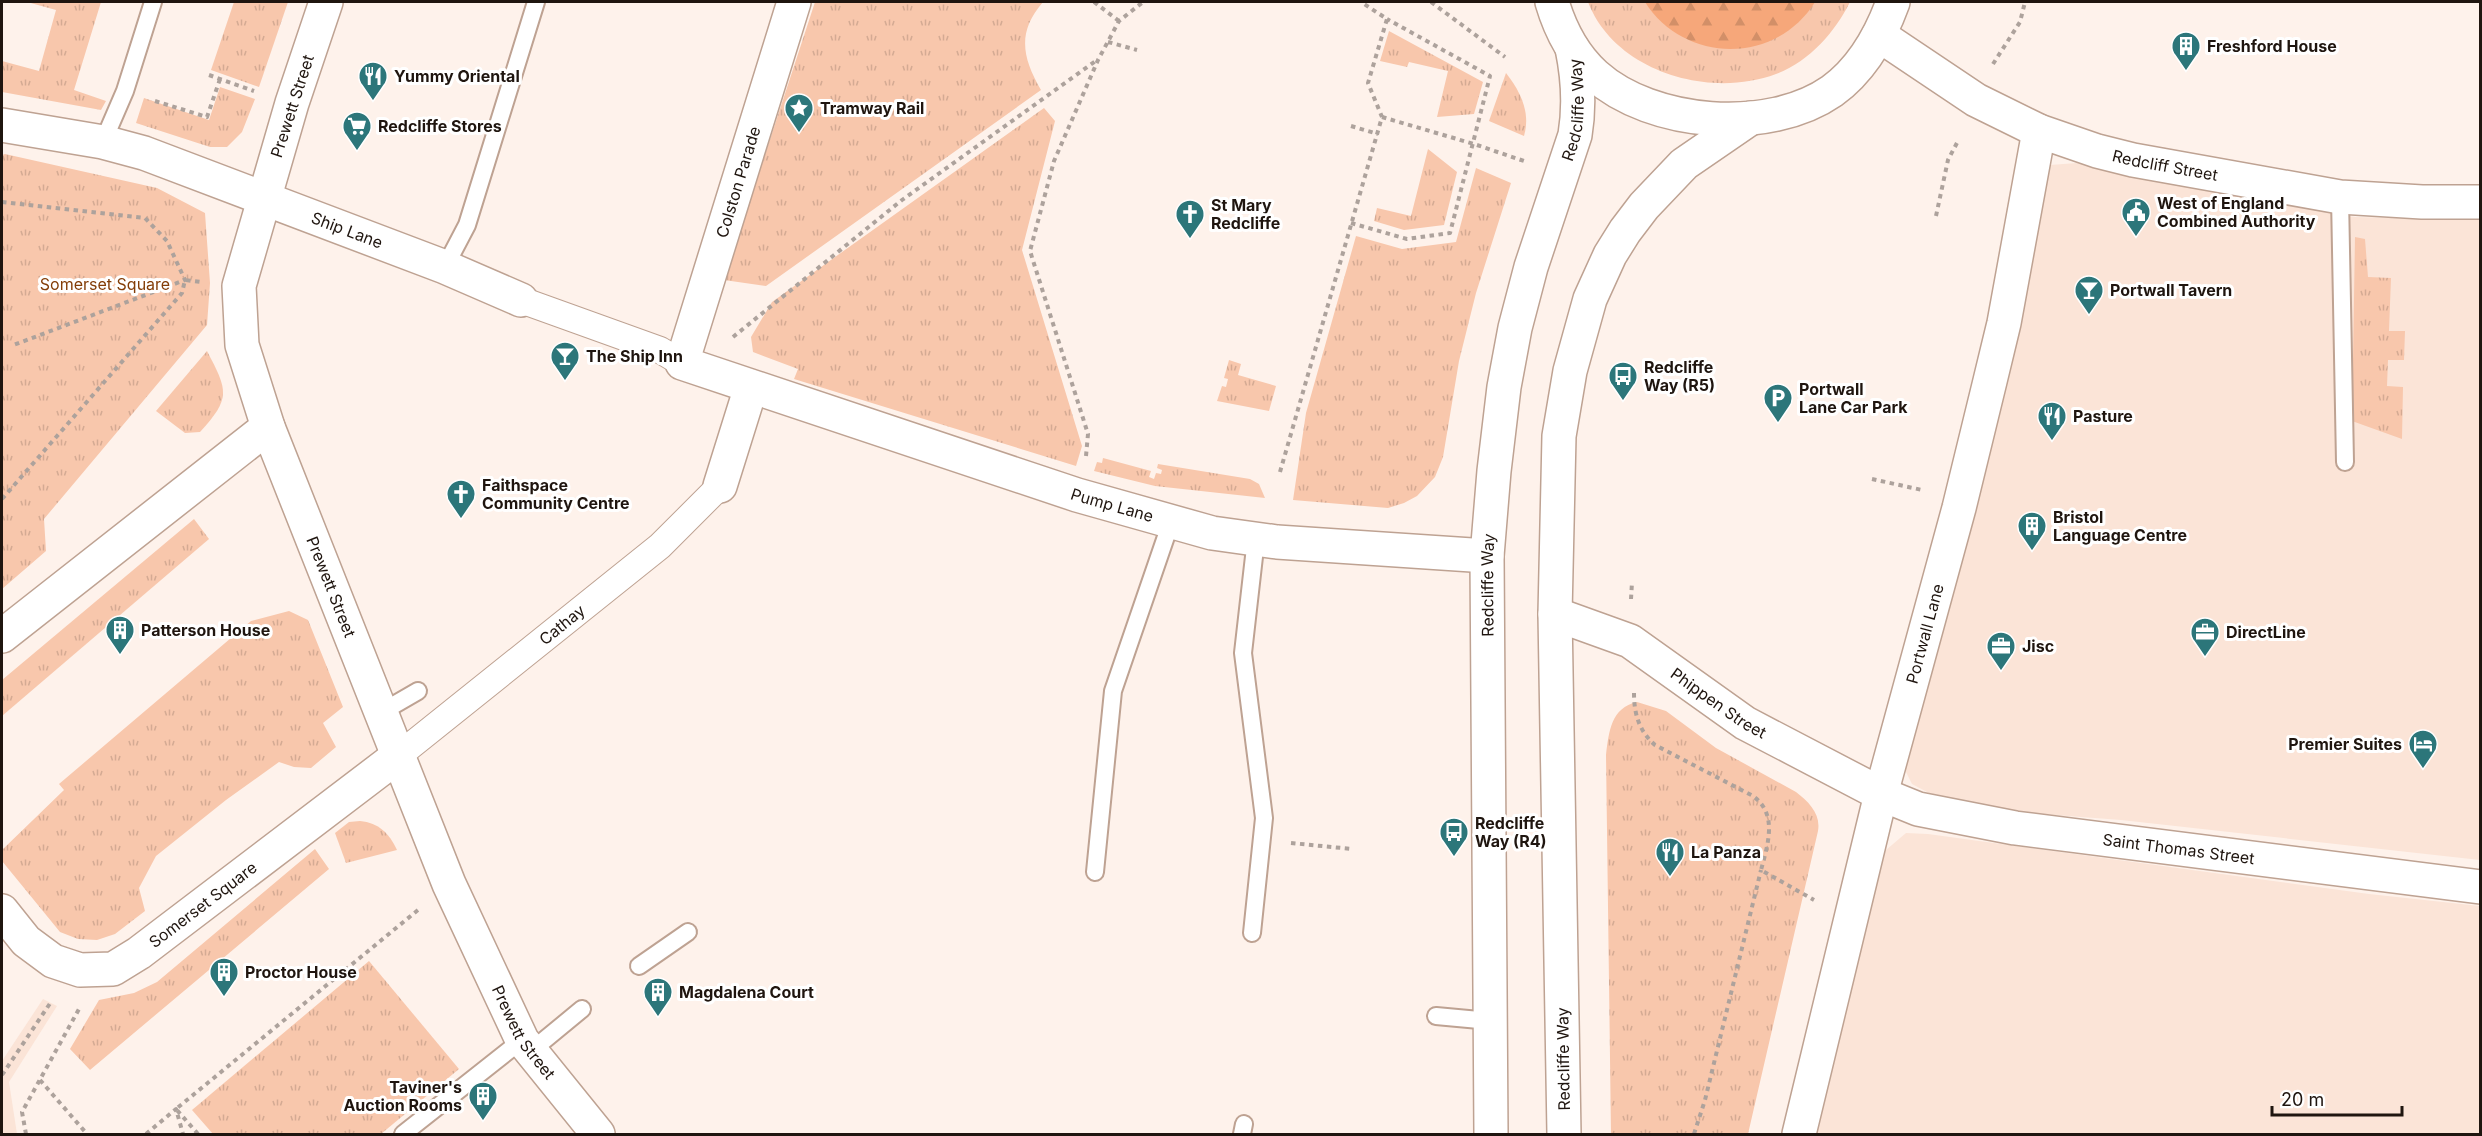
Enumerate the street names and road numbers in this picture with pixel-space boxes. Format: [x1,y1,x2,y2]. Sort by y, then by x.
street label: Prewett Street [266,52,318,160]
street label: Redcliffe Way [1557,57,1588,164]
street label: Colston Parade [712,124,764,240]
street label: Redcliff Street [2110,145,2219,185]
street label: Ship Lane [309,207,386,252]
street label: Pump Lane [1068,484,1156,526]
street label: Prewett Street [302,533,360,640]
street label: Redcliffe Way [1477,533,1499,637]
street label: Portwall Lane [1902,581,1948,686]
street label: Cathay [535,600,589,649]
street label: Phippen Street [1667,663,1770,742]
street label: Saint Thomas Street [2101,829,2256,868]
street label: Somerset Square [145,857,261,952]
street label: Prewett Street [488,982,560,1083]
street label: Redcliffe Way [1552,1007,1574,1111]

